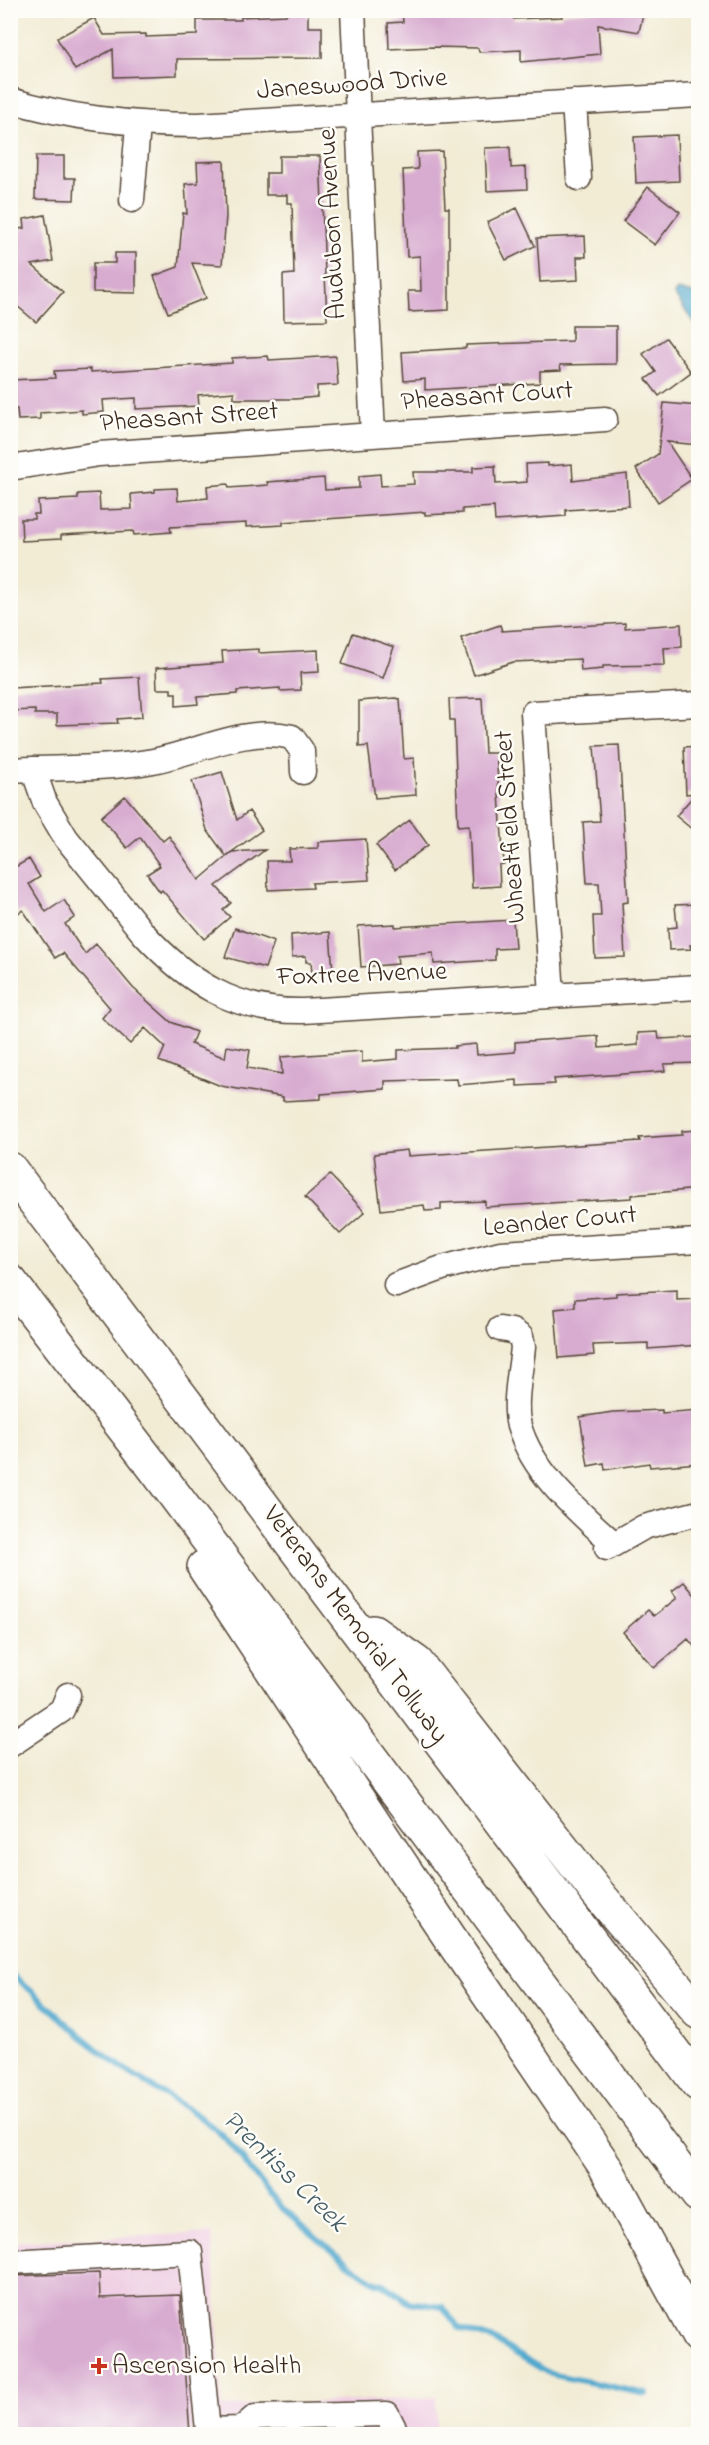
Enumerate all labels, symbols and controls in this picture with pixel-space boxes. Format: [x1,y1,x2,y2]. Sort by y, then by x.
street label: Janeswood Drive [256,59,449,111]
street label: Audubon Avenue [308,126,357,321]
street label: Pheasant Court [400,372,574,422]
street label: Pheasant Street [98,392,280,444]
street label: Wheatfield Street [485,729,537,925]
street label: Foxtree Avenue [275,953,449,997]
street label: Leander Court [482,1196,638,1248]
street label: Veterans Memorial Tollway [252,1497,458,1752]
water label: Prentiss Creek [212,2101,357,2244]
place label: Ascension Health [112,2347,301,2386]
marker: Ascension Health [90,2357,108,2375]

